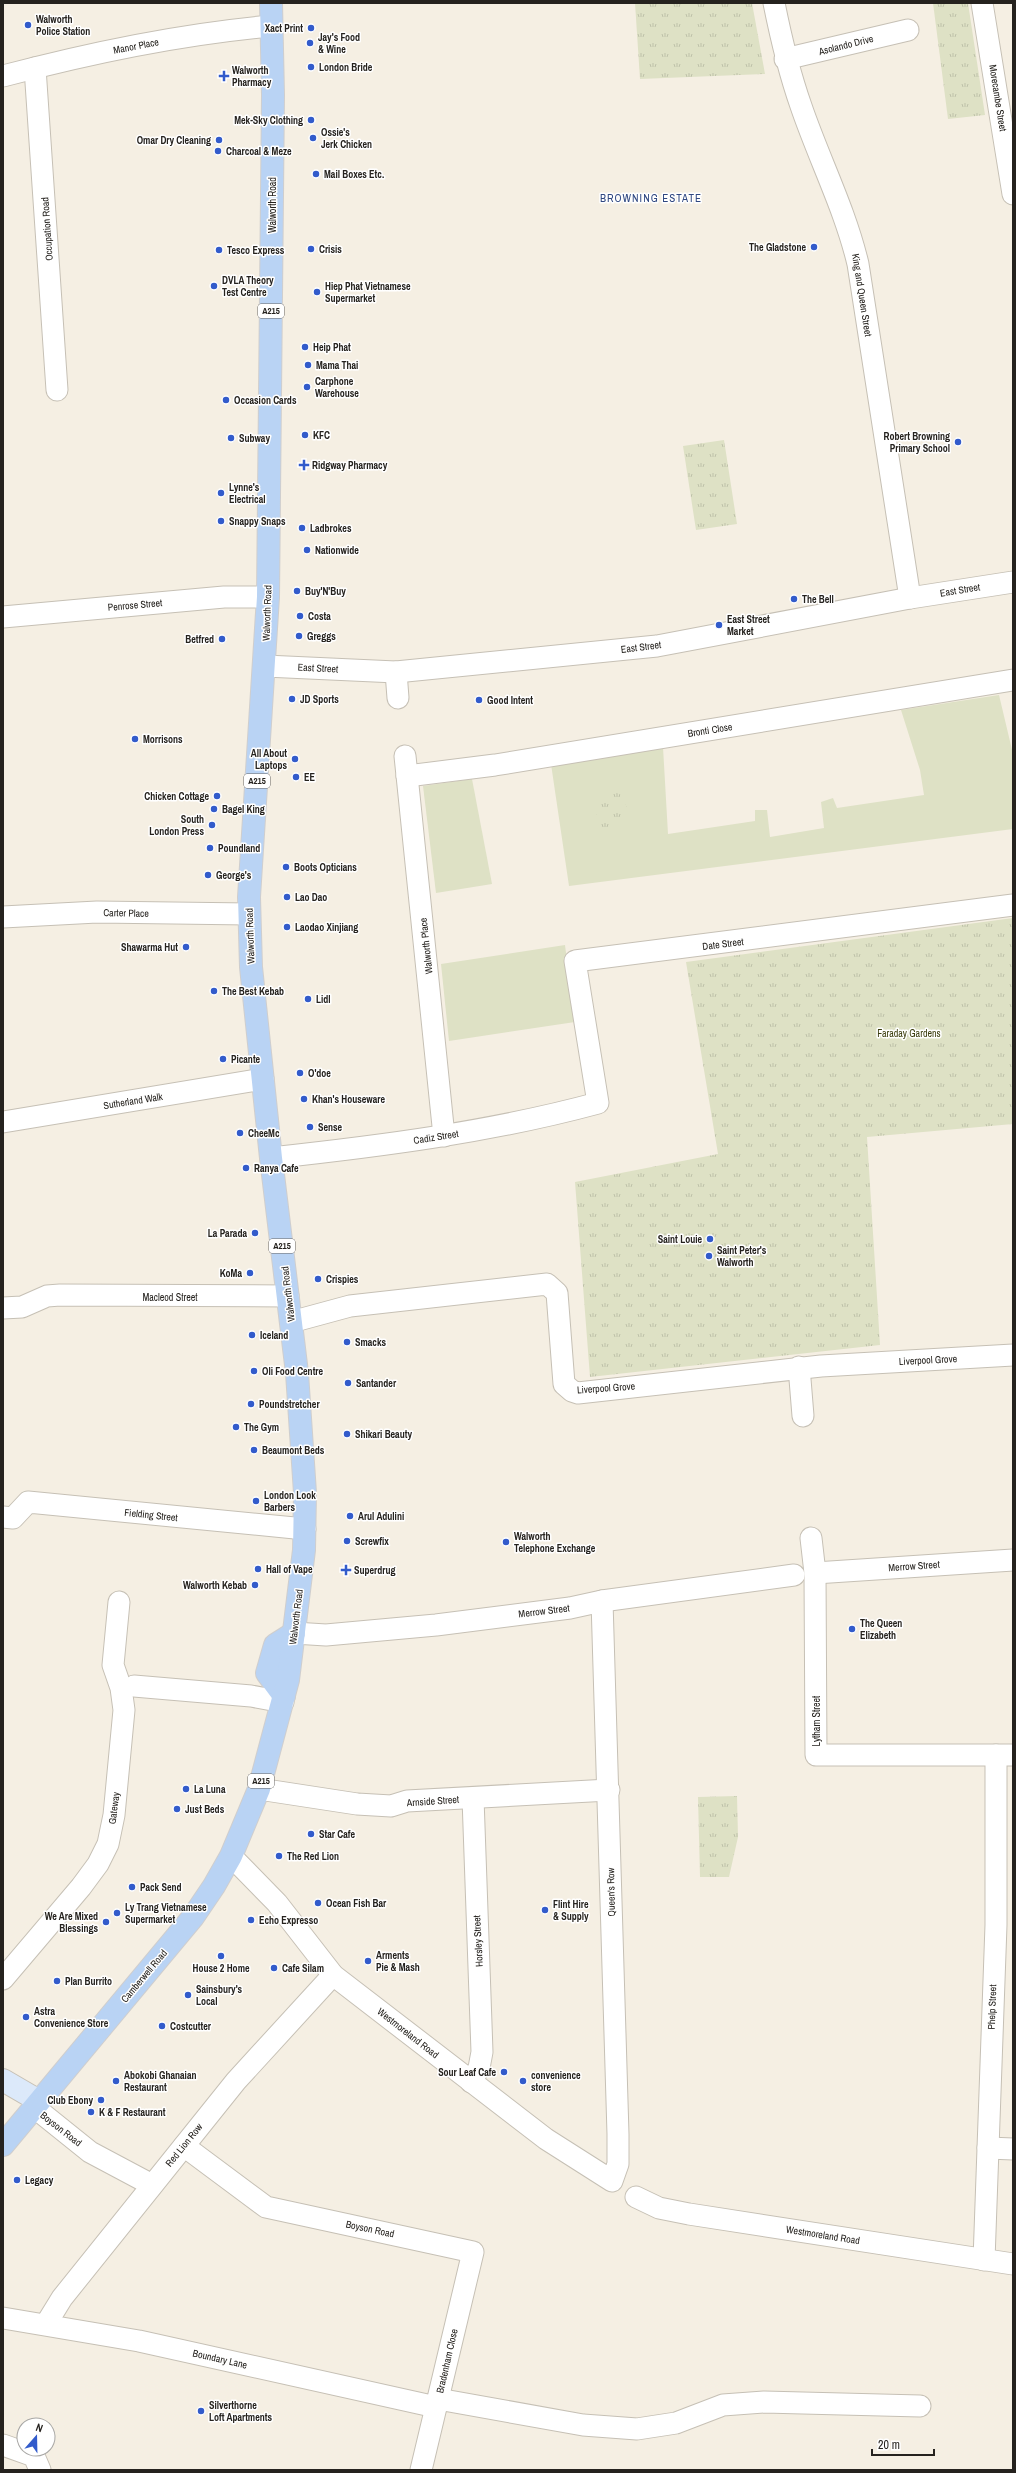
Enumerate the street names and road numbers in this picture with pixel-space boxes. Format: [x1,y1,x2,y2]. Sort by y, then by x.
street label: Asolando Drive [816,32,875,58]
street label: Manor Place [112,35,160,57]
street label: Morecambe Street [986,64,1010,133]
street label: Walworth Road [266,177,279,233]
street label: Occupation Road [38,197,56,261]
street label: King and Queen Street [849,253,875,338]
road number: A215 [258,304,284,318]
street label: East Street [939,580,982,600]
street label: Walworth Road [260,585,274,641]
street label: Penrose Street [107,596,164,614]
street label: East Street [620,638,663,656]
street label: East Street [297,660,339,676]
street label: Bronti Close [687,720,734,740]
road number: A215 [244,774,270,788]
street label: Carter Place [103,906,149,920]
street label: Walworth Road [243,908,257,964]
street label: Walworth Place [417,917,435,975]
street label: Date Street [702,935,745,953]
street label: Sutherland Walk [102,1090,164,1112]
street label: Cadiz Street [412,1127,460,1147]
road number: A215 [269,1239,295,1253]
street label: Walworth Road [278,1266,298,1322]
street label: Macleod Street [142,1291,198,1304]
street label: Liverpool Grove [899,1352,958,1368]
street label: Liverpool Grove [576,1379,636,1397]
street label: Fielding Street [124,1506,179,1524]
street label: Merrow Street [888,1558,941,1574]
street label: Walworth Road [286,1589,306,1645]
street label: Merrow Street [518,1601,571,1621]
street label: Lytham Street [810,1695,823,1746]
road number: A215 [248,1774,274,1788]
street label: Gateway [106,1790,123,1825]
street label: Arnside Street [405,1793,460,1809]
street label: Queen's Row [604,1867,618,1917]
street label: Horsley Street [470,1914,486,1967]
street label: Camberwell Road [118,1947,170,2005]
street label: Phelp Street [985,1984,999,2030]
street label: Westmoreland Road [375,2005,441,2061]
street label: Boyson Road [38,2109,84,2149]
street label: Red Lion Row [163,2121,205,2169]
street label: Boyson Road [345,2218,395,2240]
street label: Westmoreland Road [785,2223,861,2247]
street label: Bradenham Close [433,2327,461,2394]
street label: Boundary Lane [191,2346,249,2372]

